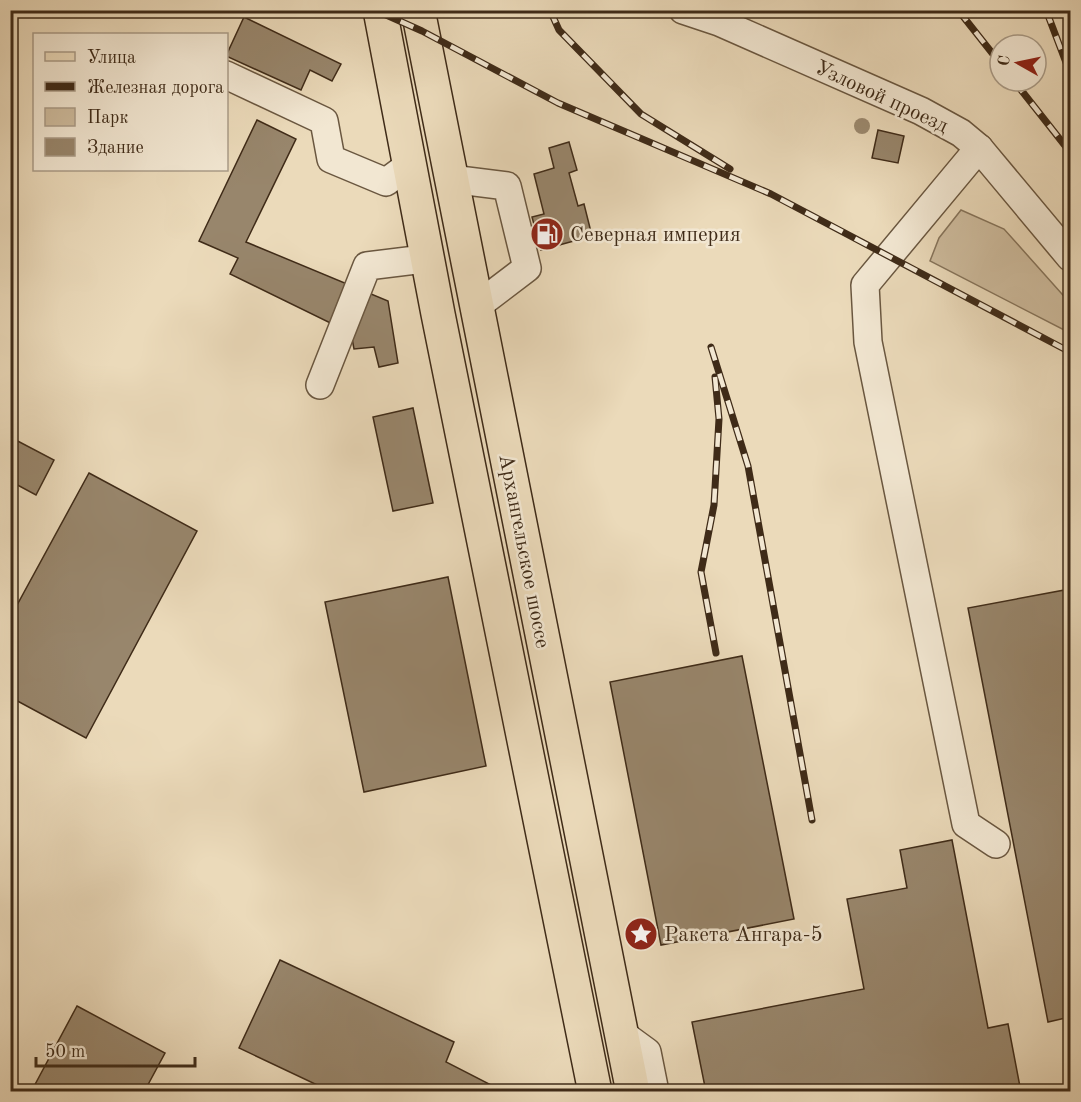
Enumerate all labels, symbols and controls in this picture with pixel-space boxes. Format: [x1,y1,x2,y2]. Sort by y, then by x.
legend [33,33,228,171]
north arrow [988,33,1048,93]
text: Улица [87,49,136,67]
text: С [996,54,1014,67]
street label: Узловой проезд [812,57,952,138]
text: Железная дорога [87,79,224,97]
text: Парк [87,109,128,127]
text: Здание [87,139,144,157]
fuel station icon: Северная империя [529,216,565,252]
place label: Северная империя [570,225,741,246]
street label: Архангельское шоссе [494,452,553,650]
place icon: Ракета Ангара-5 [623,916,659,952]
place label: Ракета Ангара-5 [664,925,823,946]
scale bar [36,1030,195,1068]
text: 50 m [45,1043,85,1061]

